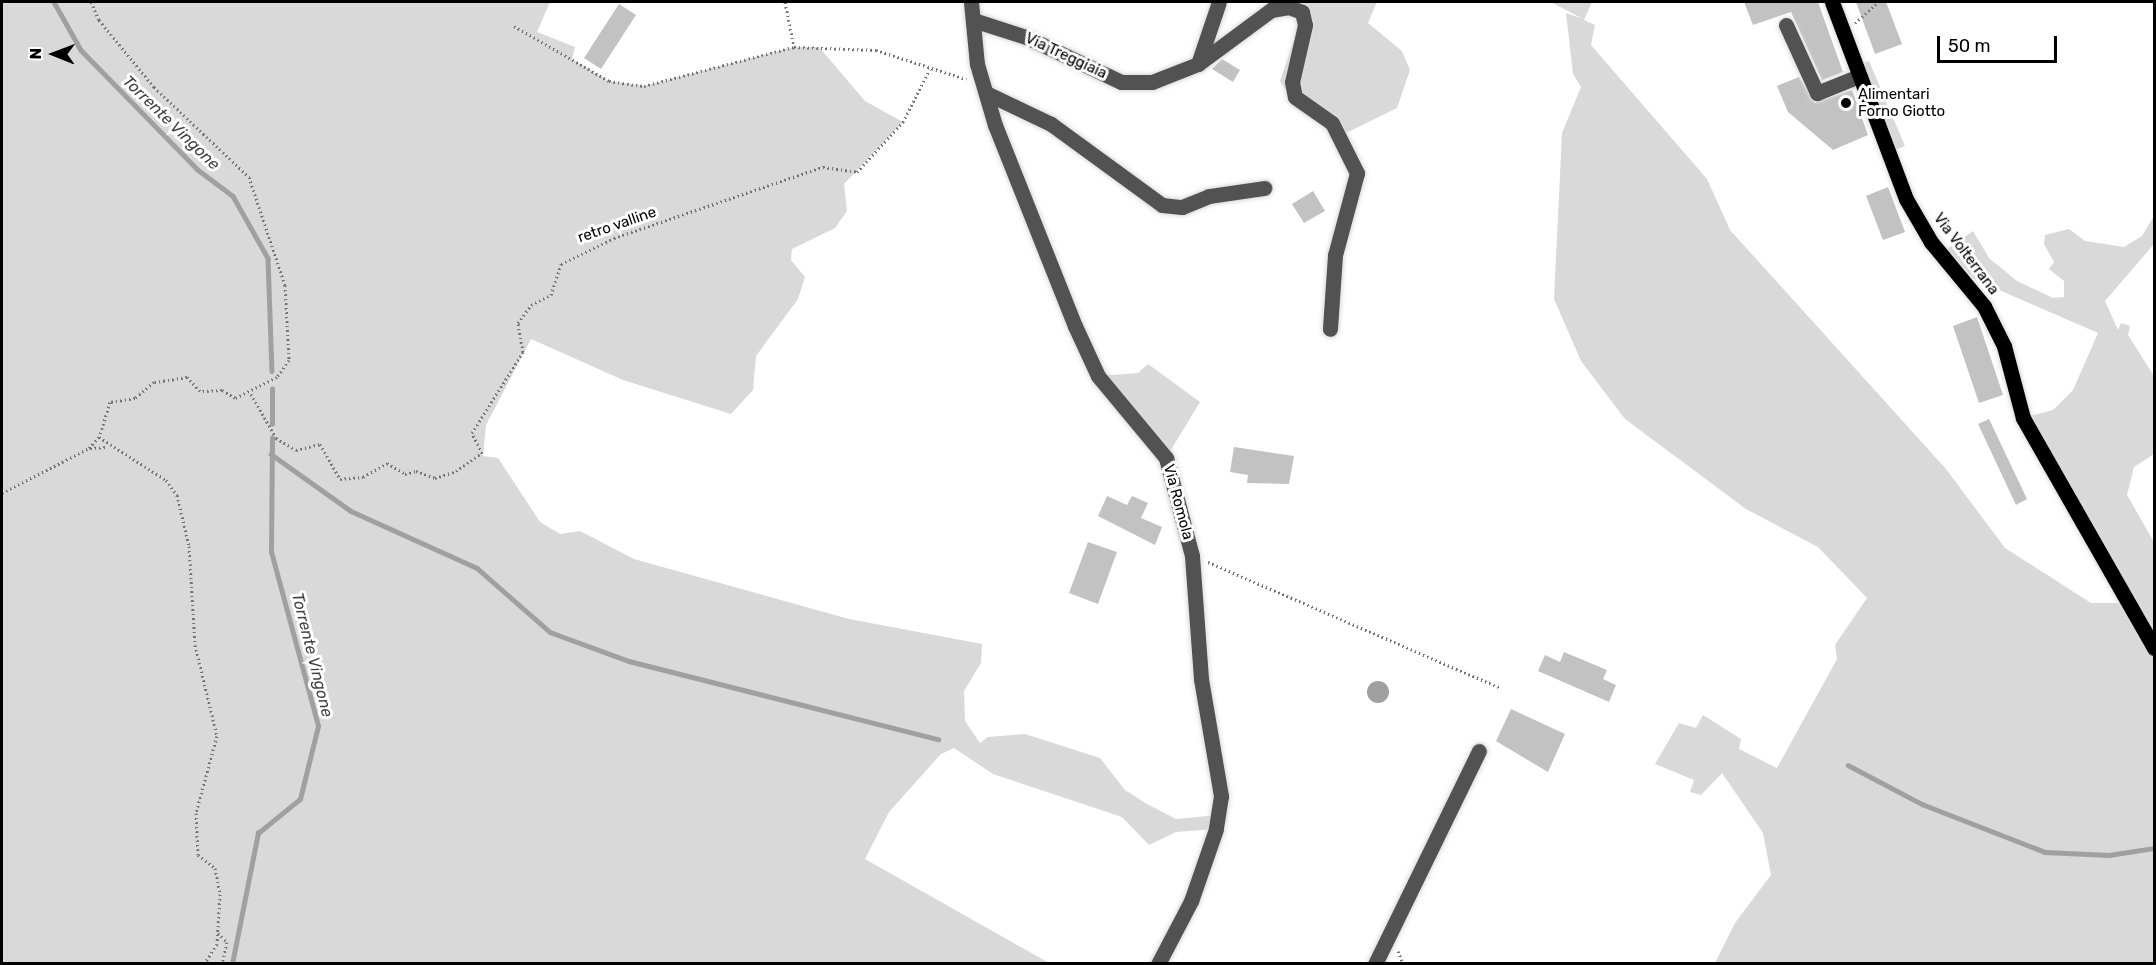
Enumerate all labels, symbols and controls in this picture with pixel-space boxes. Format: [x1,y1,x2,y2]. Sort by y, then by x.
north arrow [24,24,84,84]
scale bar [1940,24,2060,62]
street label: Via Treggiaia [1022,29,1110,83]
text: 50 m [1948,35,1991,57]
text: N [26,48,45,60]
water label: Torrente Vingone [118,72,224,174]
place label: Alimentari Forno Giotto [1858,85,1945,120]
marker: Alimentari Forno Giotto [1839,96,1853,110]
street label: retro valline [575,203,659,247]
street label: Via Volterrana [1929,210,2003,298]
street label: Via Romola [1159,462,1197,542]
water label: Torrente Vingone [287,591,337,719]

